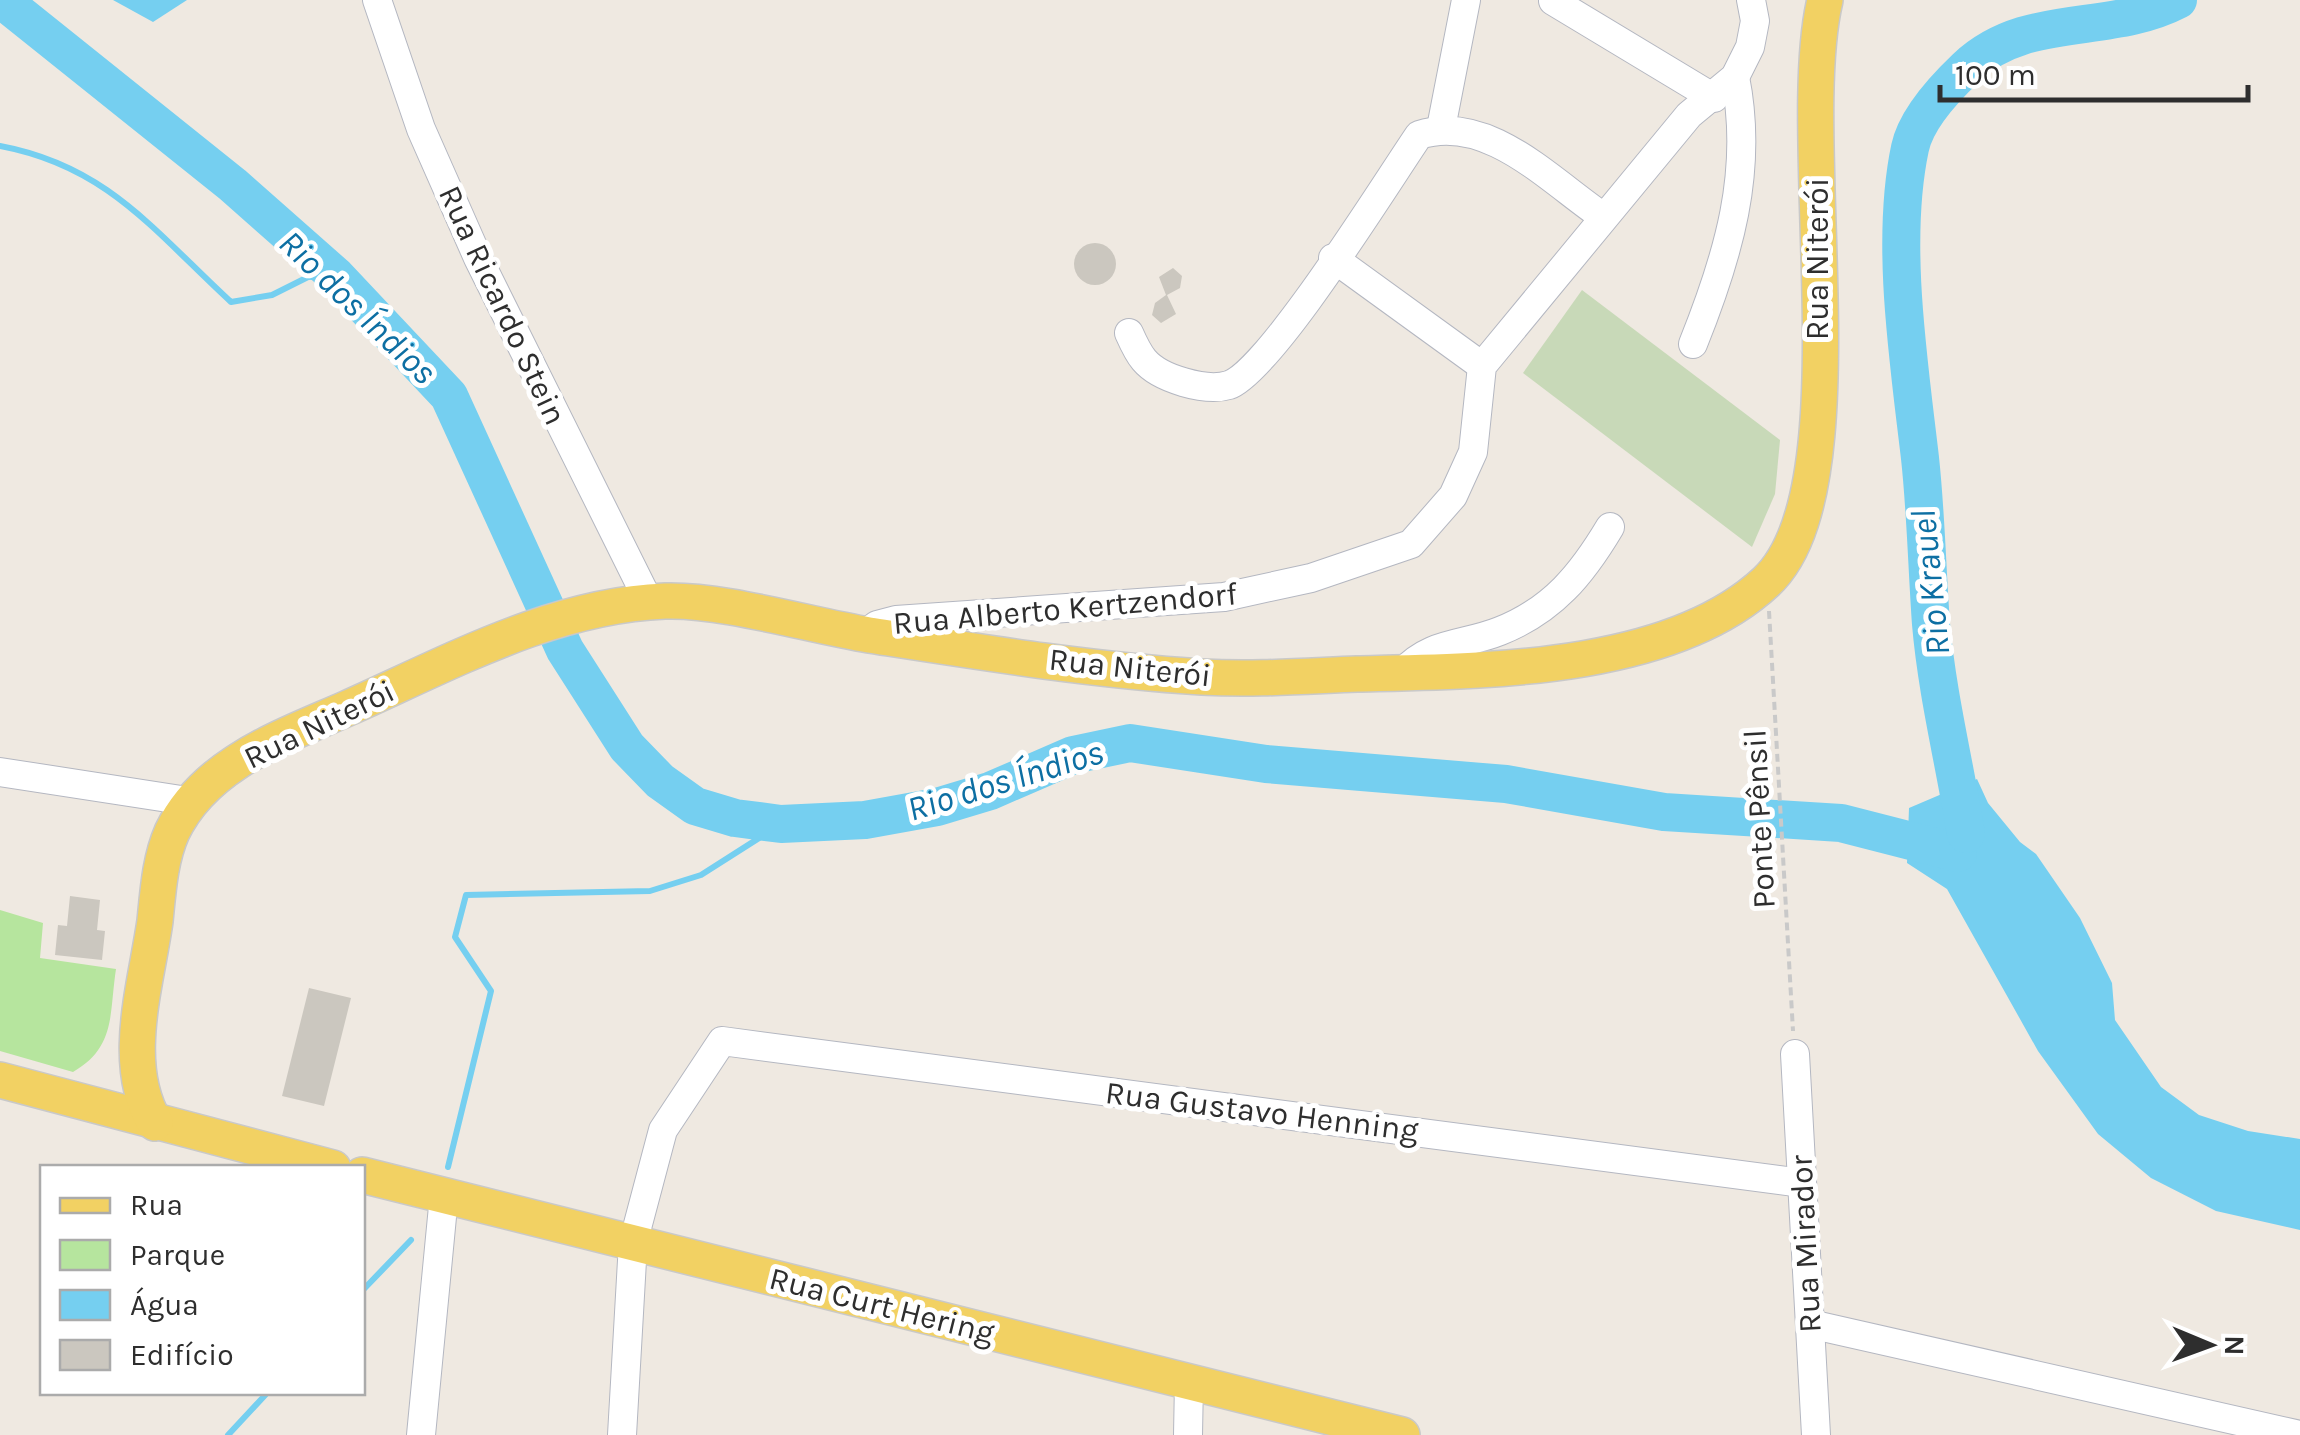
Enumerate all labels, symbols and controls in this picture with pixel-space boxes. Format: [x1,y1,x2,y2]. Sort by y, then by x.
scale bar [1940,40,2248,102]
text: 100 m [1955,57,2036,93]
street label: Rua Niterói [1799,178,1836,340]
street label: Rua Ricardo Stein [431,180,574,431]
water label: Rio dos Índios [270,222,445,393]
water label: Rio Krauel [1902,508,1959,658]
street label: Rua Alberto Kertzendorf [892,575,1240,642]
street label: Rua Niterói [1047,641,1213,694]
street label: Rua Niterói [238,672,400,777]
street label: Ponte Pênsil [1736,728,1783,909]
water label: Rio dos Índios [902,731,1108,830]
street label: Rua Gustavo Henning [1103,1074,1421,1149]
street label: Rua Mirador [1782,1154,1829,1334]
legend [40,1165,365,1395]
text: Rua [130,1187,183,1223]
text: Parque [130,1237,225,1273]
street label: Rua Curt Hering [765,1260,998,1351]
text: Água [130,1287,199,1323]
north arrow [2160,1295,2260,1395]
text: N [2218,1335,2251,1356]
text: Edifício [130,1337,234,1373]

